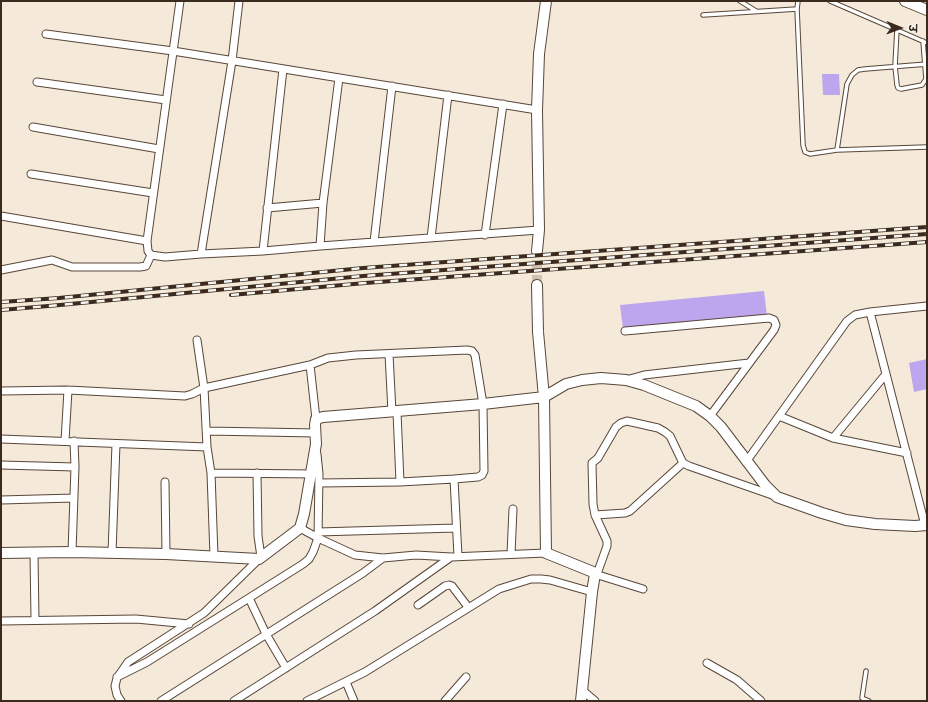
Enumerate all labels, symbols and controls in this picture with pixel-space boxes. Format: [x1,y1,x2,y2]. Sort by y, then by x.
north arrow [880,8,920,48]
text: उ [905,24,920,32]

